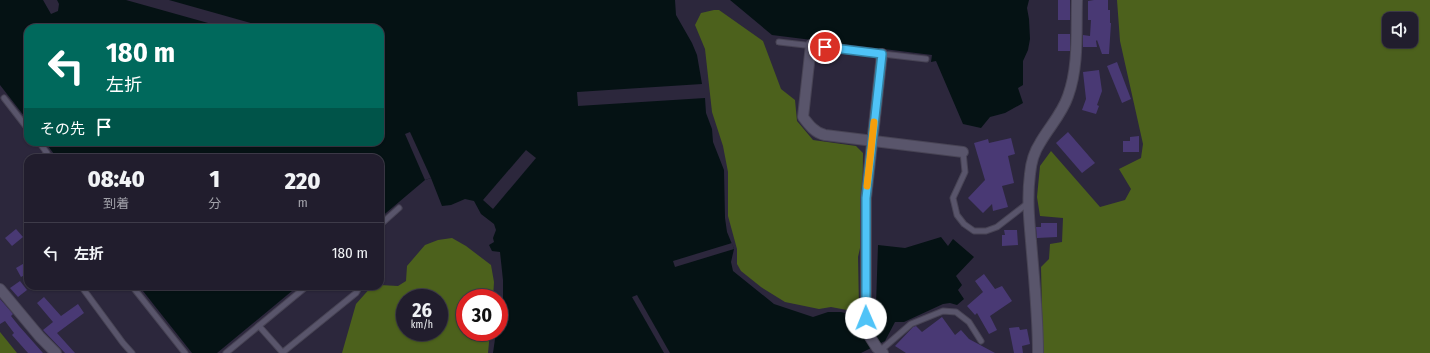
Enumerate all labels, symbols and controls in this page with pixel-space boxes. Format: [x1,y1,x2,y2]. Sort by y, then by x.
map controls [1382,12,1418,48]
button: sound [1382,12,1418,48]
pin [808,30,842,64]
text: 180 m [106,36,175,69]
icon: arrive [814,36,836,58]
icon: left [40,40,92,92]
text: 左折 [106,74,142,96]
icon: arrive [93,116,115,138]
text: その先 [40,120,85,138]
text: 08:40 [87,165,145,193]
text: 1 [210,165,220,193]
text: 220 [285,167,321,195]
text: m [298,195,308,210]
text: 到着 [103,196,129,211]
text: 分 [208,196,221,211]
icon: left [40,242,62,264]
text: 180 m [332,244,368,262]
text: 左折 [74,245,104,263]
speed limit sign: 30 [456,289,508,341]
position arrow [845,297,887,339]
text: 26 [412,298,432,322]
text: km/h [411,319,433,331]

